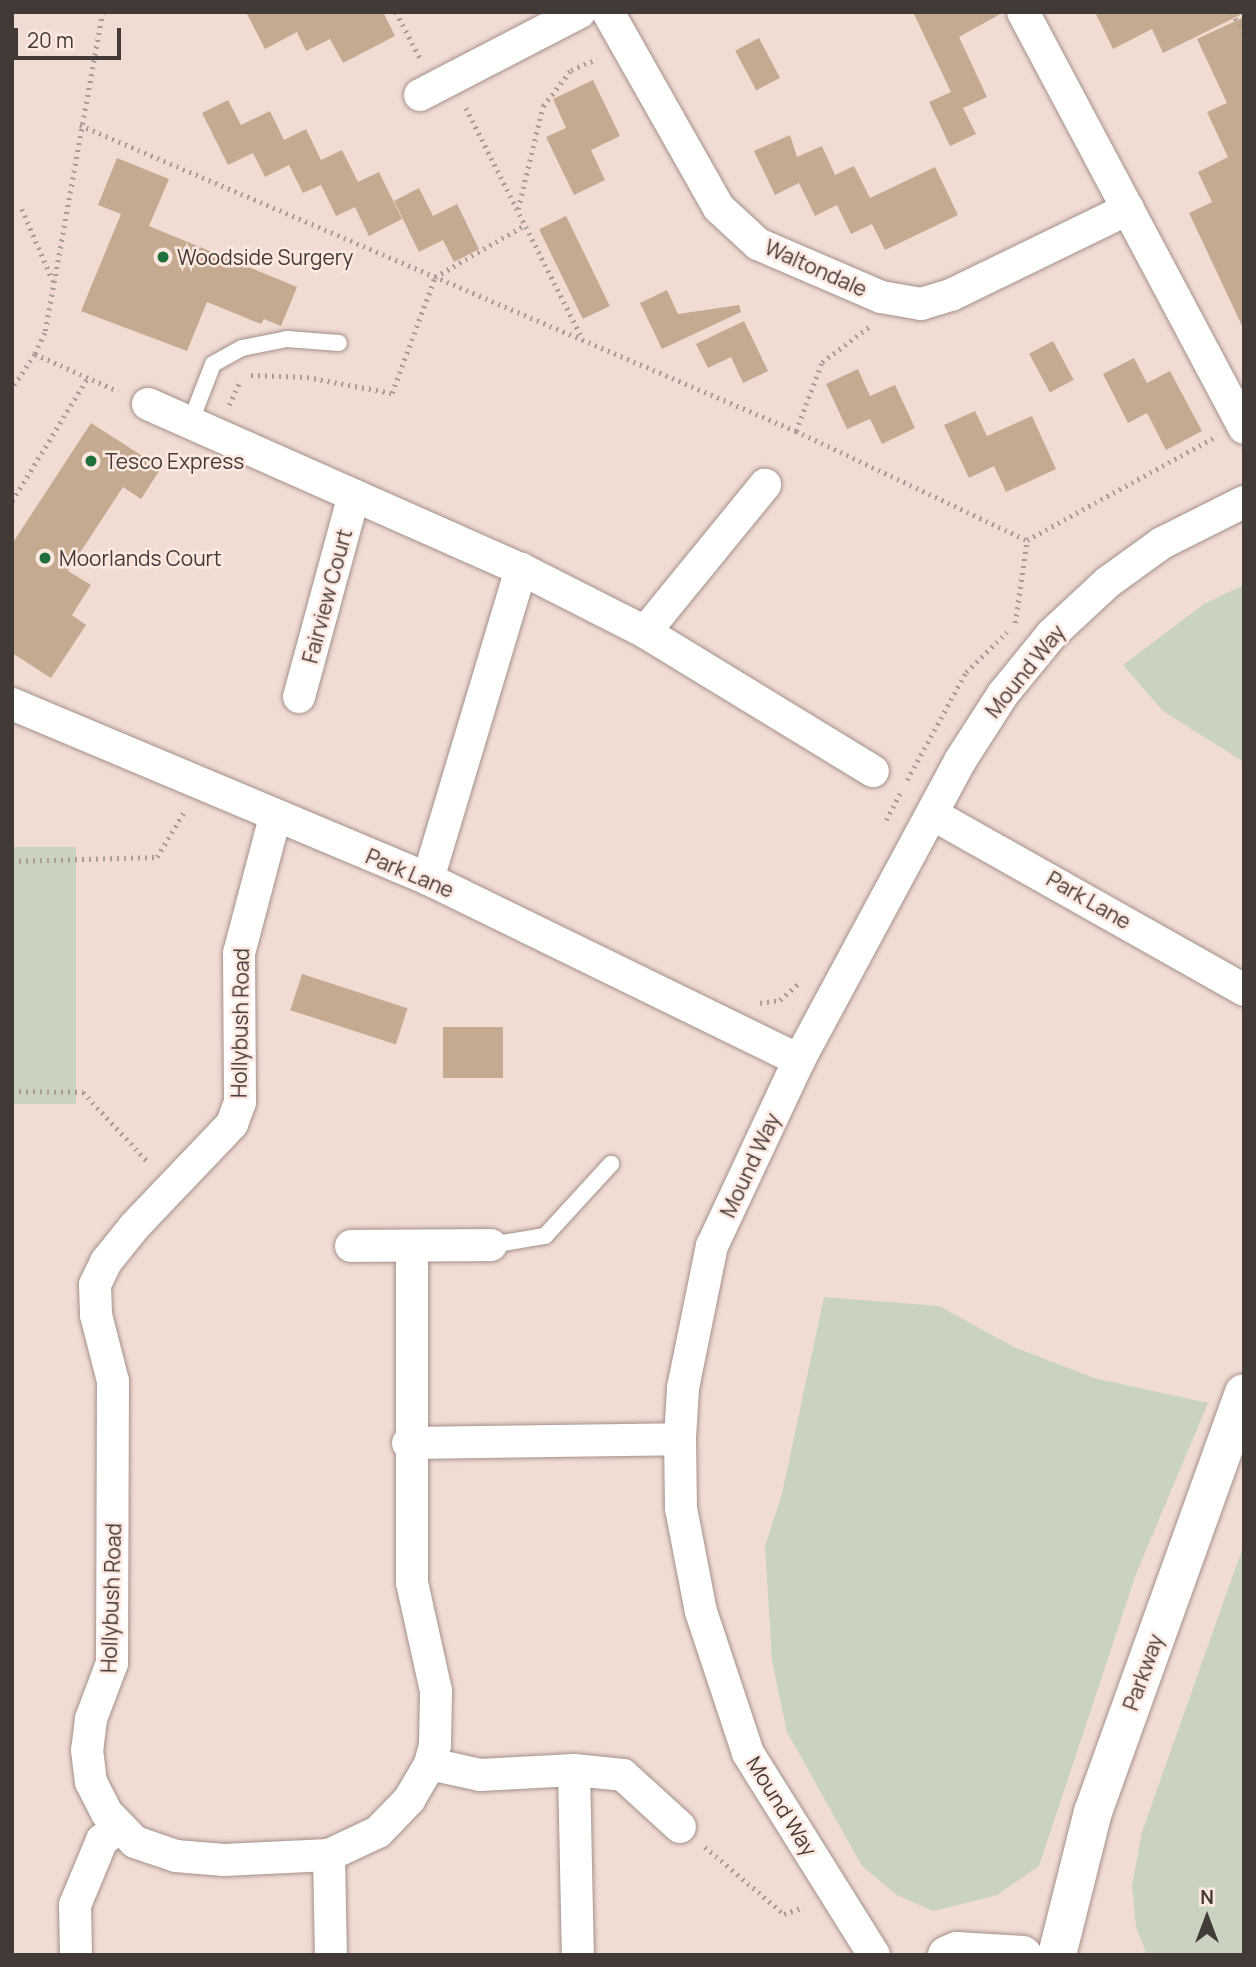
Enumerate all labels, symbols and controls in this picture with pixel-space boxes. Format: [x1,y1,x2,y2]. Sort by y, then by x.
scale bar [18,14,124,58]
text: 20 m [27,26,74,54]
street label: Waltondale [761,234,871,302]
place label: Woodside Surgery [177,244,353,270]
marker: Woodside Surgery [155,249,171,265]
place label: Tesco Express [105,448,244,474]
marker: Tesco Express [83,453,99,469]
street label: Fairview Court [297,526,357,666]
place label: Moorlands Court [59,545,222,571]
marker: Moorlands Court [37,550,53,566]
street label: Mound Way [980,619,1070,723]
street label: Park Lane [362,843,458,903]
street label: Park Lane [1042,866,1136,934]
street label: Hollybush Road [226,948,254,1098]
street label: Mound Way [715,1109,785,1221]
street label: Hollybush Road [96,1523,126,1673]
street label: Parkway [1118,1630,1168,1714]
street label: Mound Way [742,1752,822,1860]
north arrow [1172,1883,1242,1953]
text: N [1200,1884,1214,1910]

